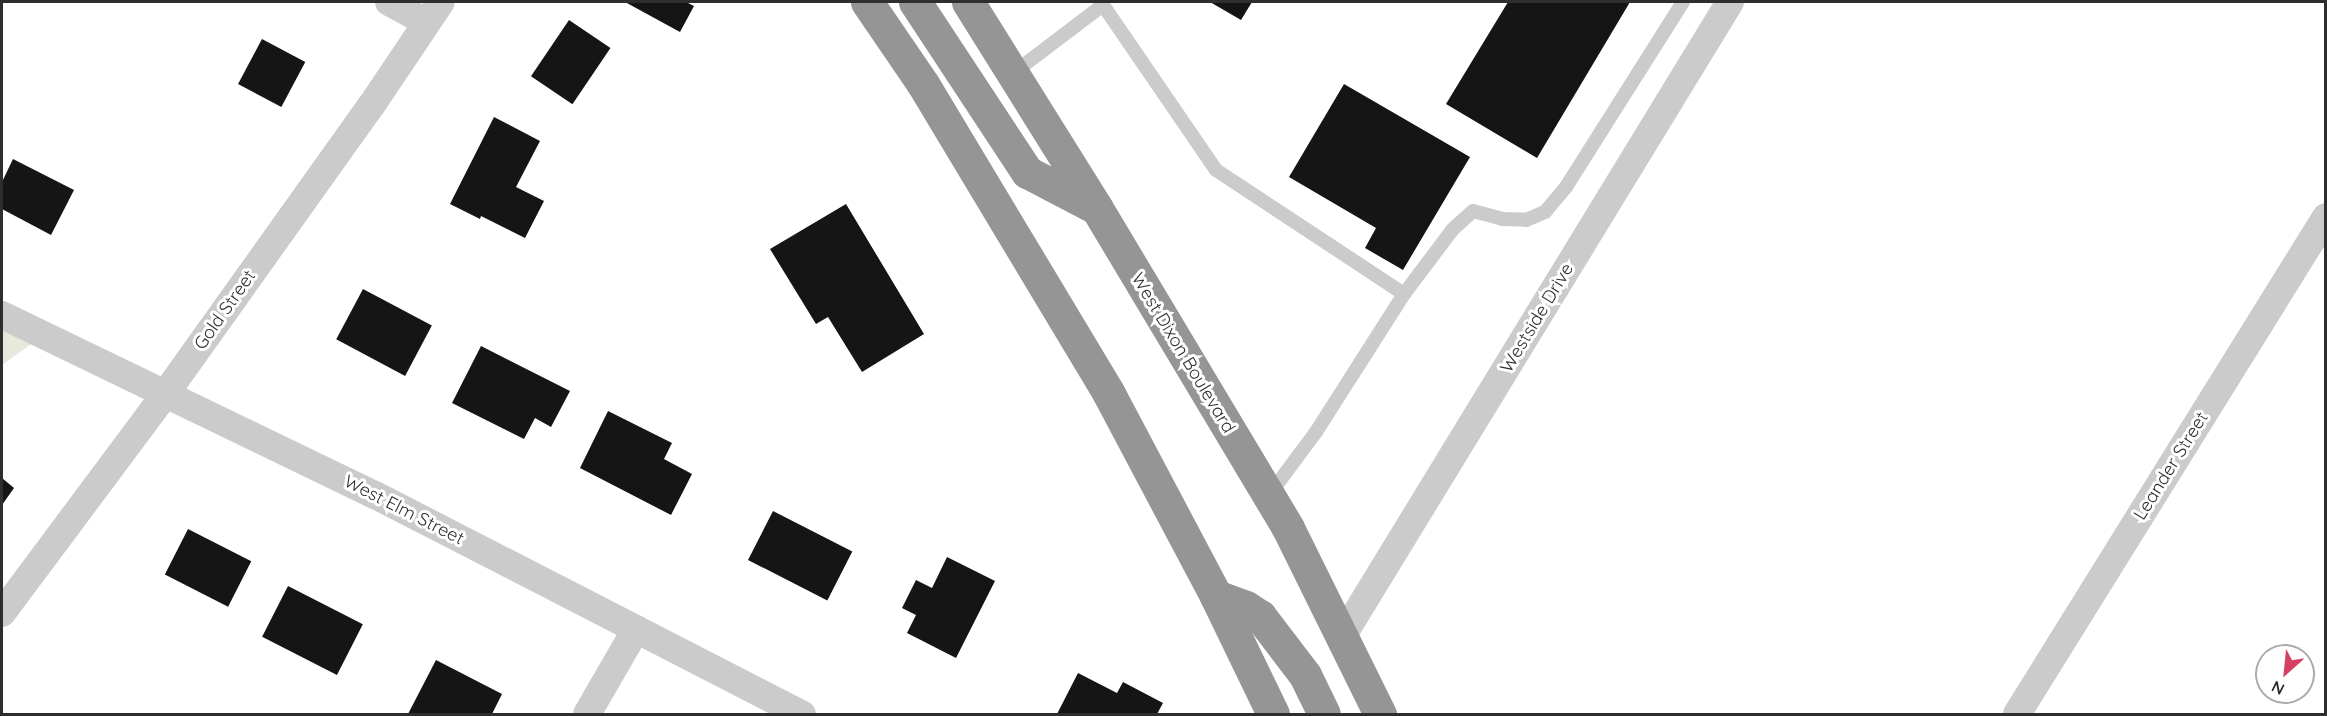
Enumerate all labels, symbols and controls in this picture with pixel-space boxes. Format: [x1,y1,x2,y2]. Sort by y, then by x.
street label: Westside Drive [1496,259,1578,377]
street label: Gold Street [190,266,260,354]
street label: West Dixon Boulevard [1127,269,1239,437]
street label: Leander Street [2129,408,2213,524]
street label: West Elm Street [340,470,468,550]
north arrow [2255,644,2315,704]
text: N [2268,677,2288,700]

